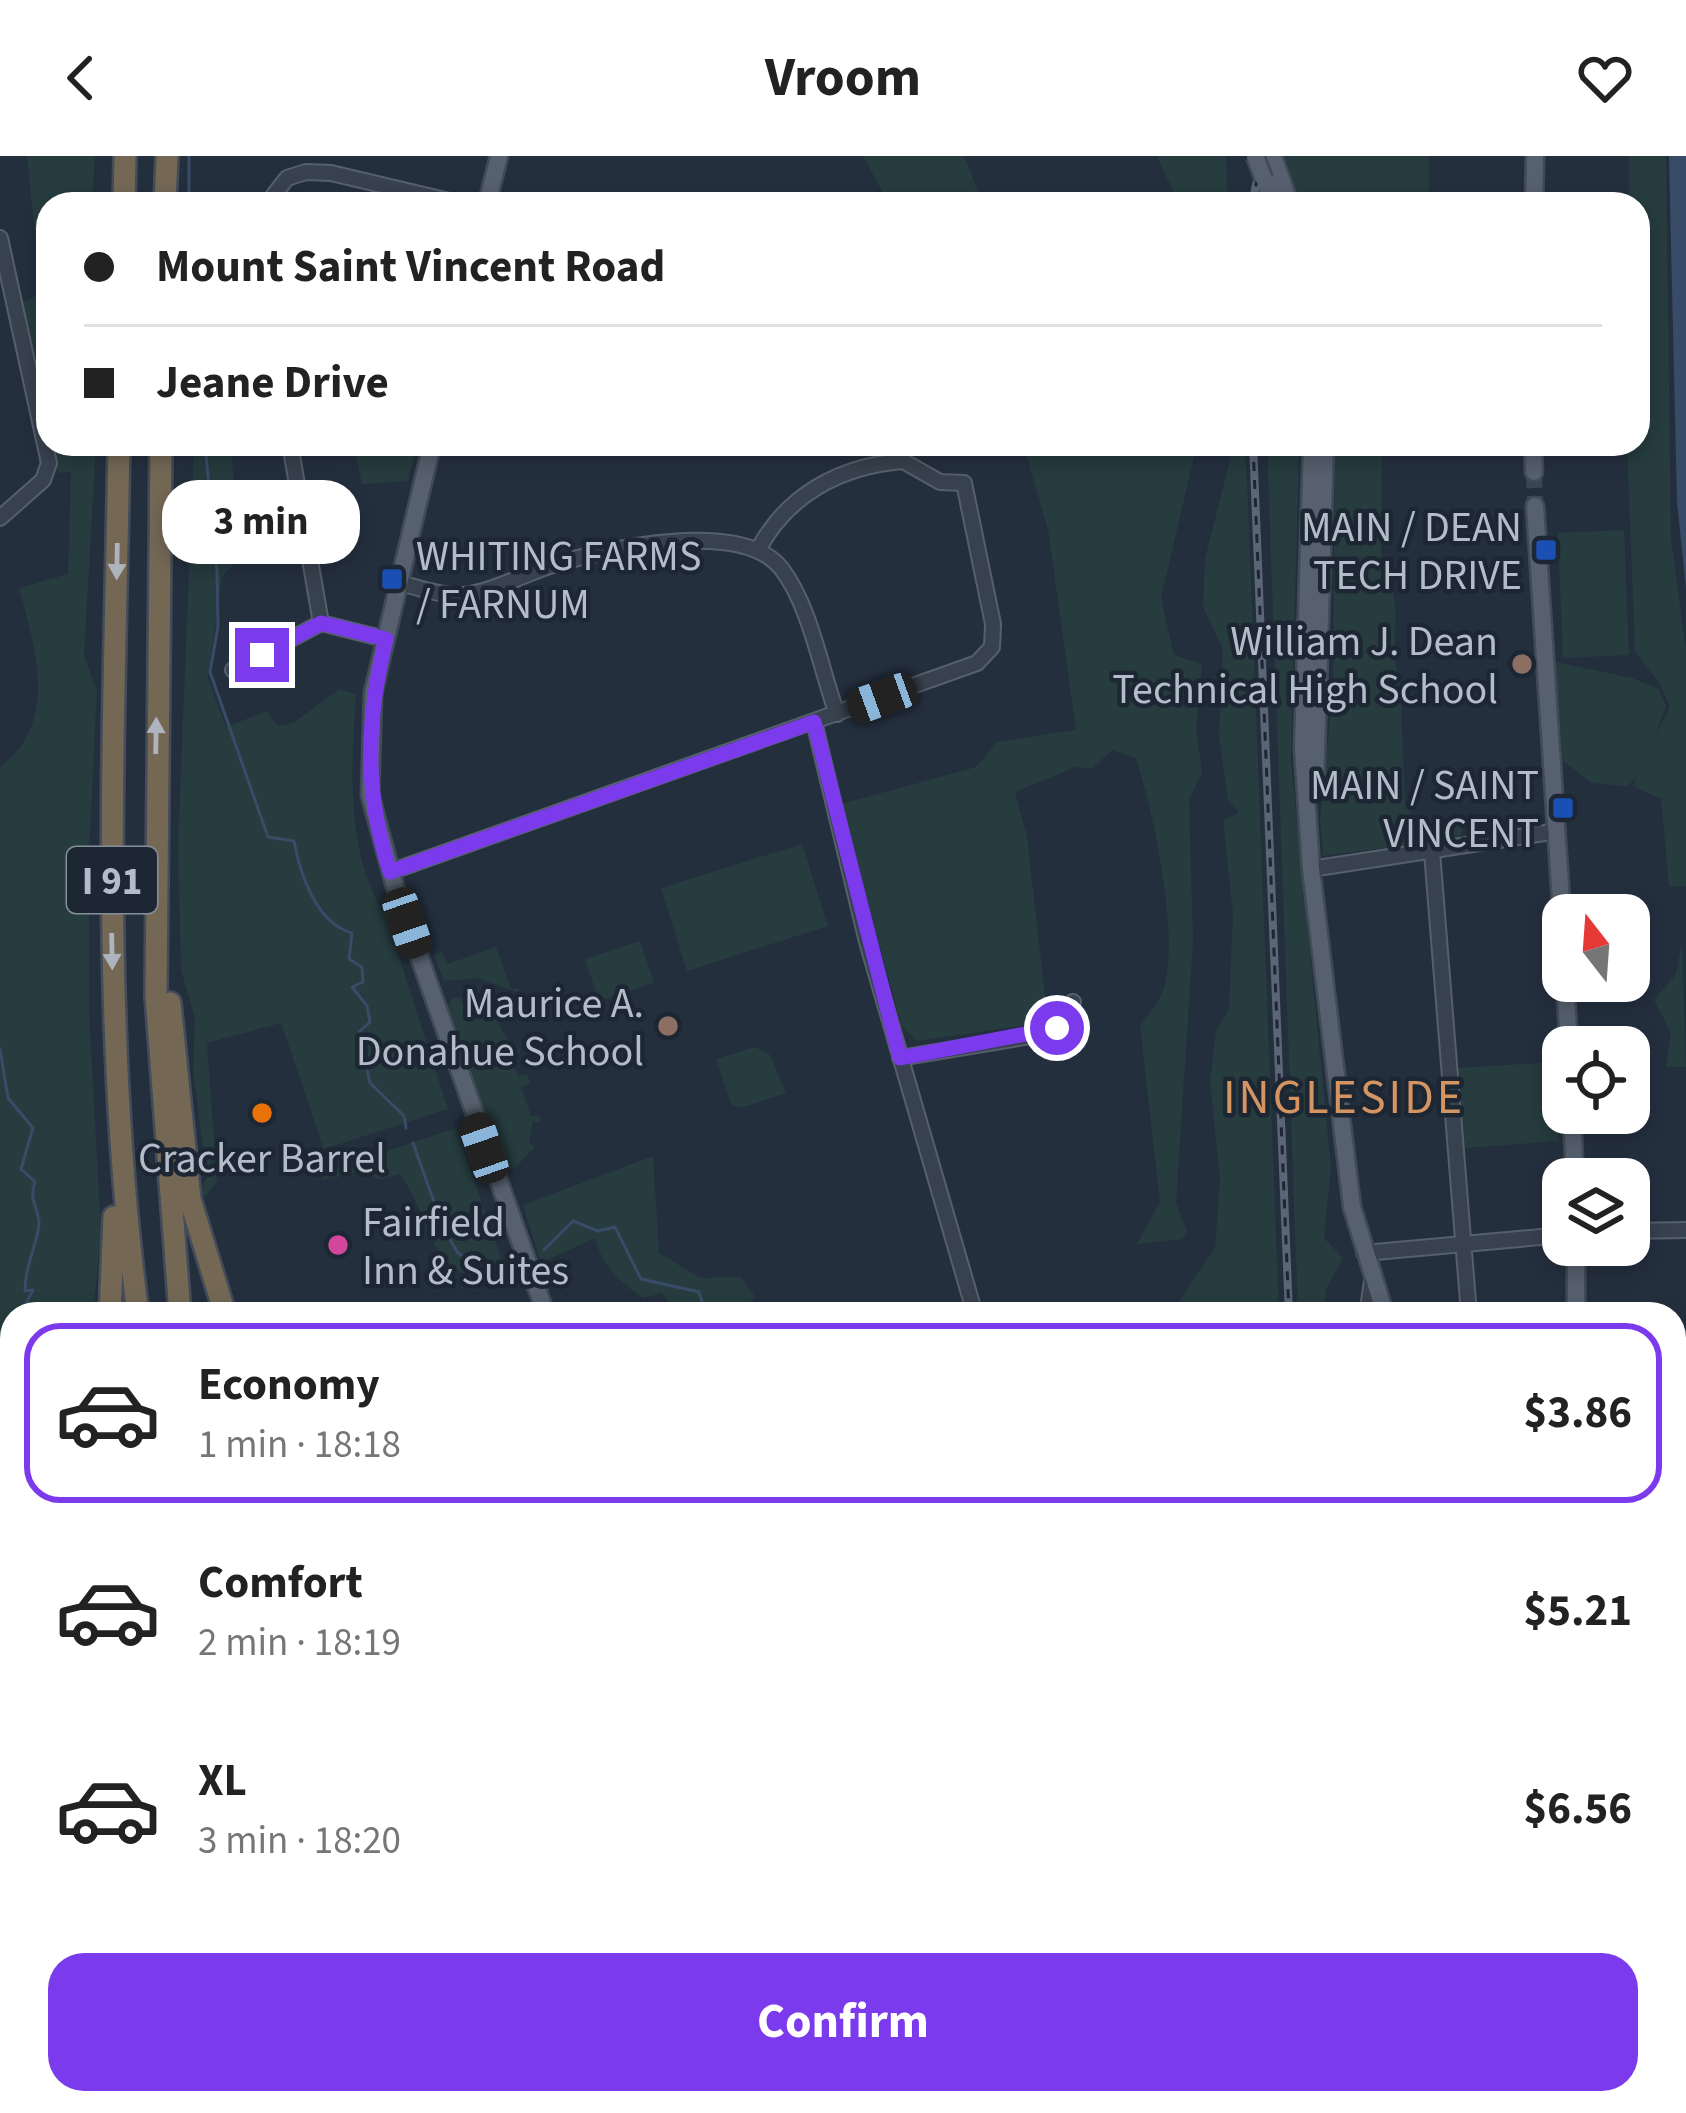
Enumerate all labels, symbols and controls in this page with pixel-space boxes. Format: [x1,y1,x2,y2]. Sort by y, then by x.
text: Vroom [765,40,921,117]
icon: back [48,45,114,111]
icon: heart [1572,45,1638,111]
text: Mount Saint Vincent Road [156,235,665,299]
text: Jeane Drive [156,351,389,415]
callout: 3 min [163,481,361,565]
text: 3 min [214,494,308,550]
place label: MAIN / DEAN TECH DRIVE [1301,498,1522,606]
place label: WHITING FARMS / FARNUM [416,527,701,635]
marker: MAIN / DEAN TECH DRIVE [1533,537,1559,563]
one-way arrow [107,543,126,581]
marker: WHITING FARMS / FARNUM [379,566,405,592]
place label: William J. Dean Technical High School [1112,612,1498,720]
route end [235,628,289,682]
marker: William J. Dean Technical High School [1509,651,1535,677]
car [842,669,922,727]
one-way arrow [146,716,166,754]
place label: MAIN / SAINT VINCENT [1310,756,1539,864]
marker: MAIN / SAINT VINCENT [1550,795,1576,821]
road number: I 91 [67,847,157,913]
car [378,883,436,963]
north arrow [1542,894,1650,1002]
map controls [1542,894,1650,1266]
one-way arrow [103,933,122,971]
place label: Maurice A. Donahue School [356,974,644,1082]
route start [1030,1001,1084,1055]
marker: Maurice A. Donahue School [655,1013,681,1039]
button: locate [1542,1026,1650,1134]
district label: INGLESIDE [1223,1064,1465,1132]
marker: Cracker Barrel [249,1100,275,1126]
car [455,1108,513,1188]
place label: Cracker Barrel [138,1129,386,1189]
button: layers [1542,1158,1650,1266]
place label: Fairfield Inn & Suites [362,1193,569,1301]
marker: Fairfield Inn & Suites [325,1232,351,1258]
text: Economy [198,1353,380,1417]
icon: car [54,1359,162,1467]
text: $3.86 [1523,1381,1632,1445]
text: 1 min · 18:18 [198,1417,401,1473]
text: Comfort [198,1551,363,1615]
icon: car [54,1557,162,1665]
text: $5.21 [1523,1579,1632,1643]
text: 2 min · 18:19 [198,1615,401,1671]
text: XL [198,1749,247,1813]
icon: car [54,1755,162,1863]
text: $6.56 [1523,1777,1632,1841]
text: 3 min · 18:20 [198,1813,401,1869]
button: Confirm [48,1953,1638,2091]

